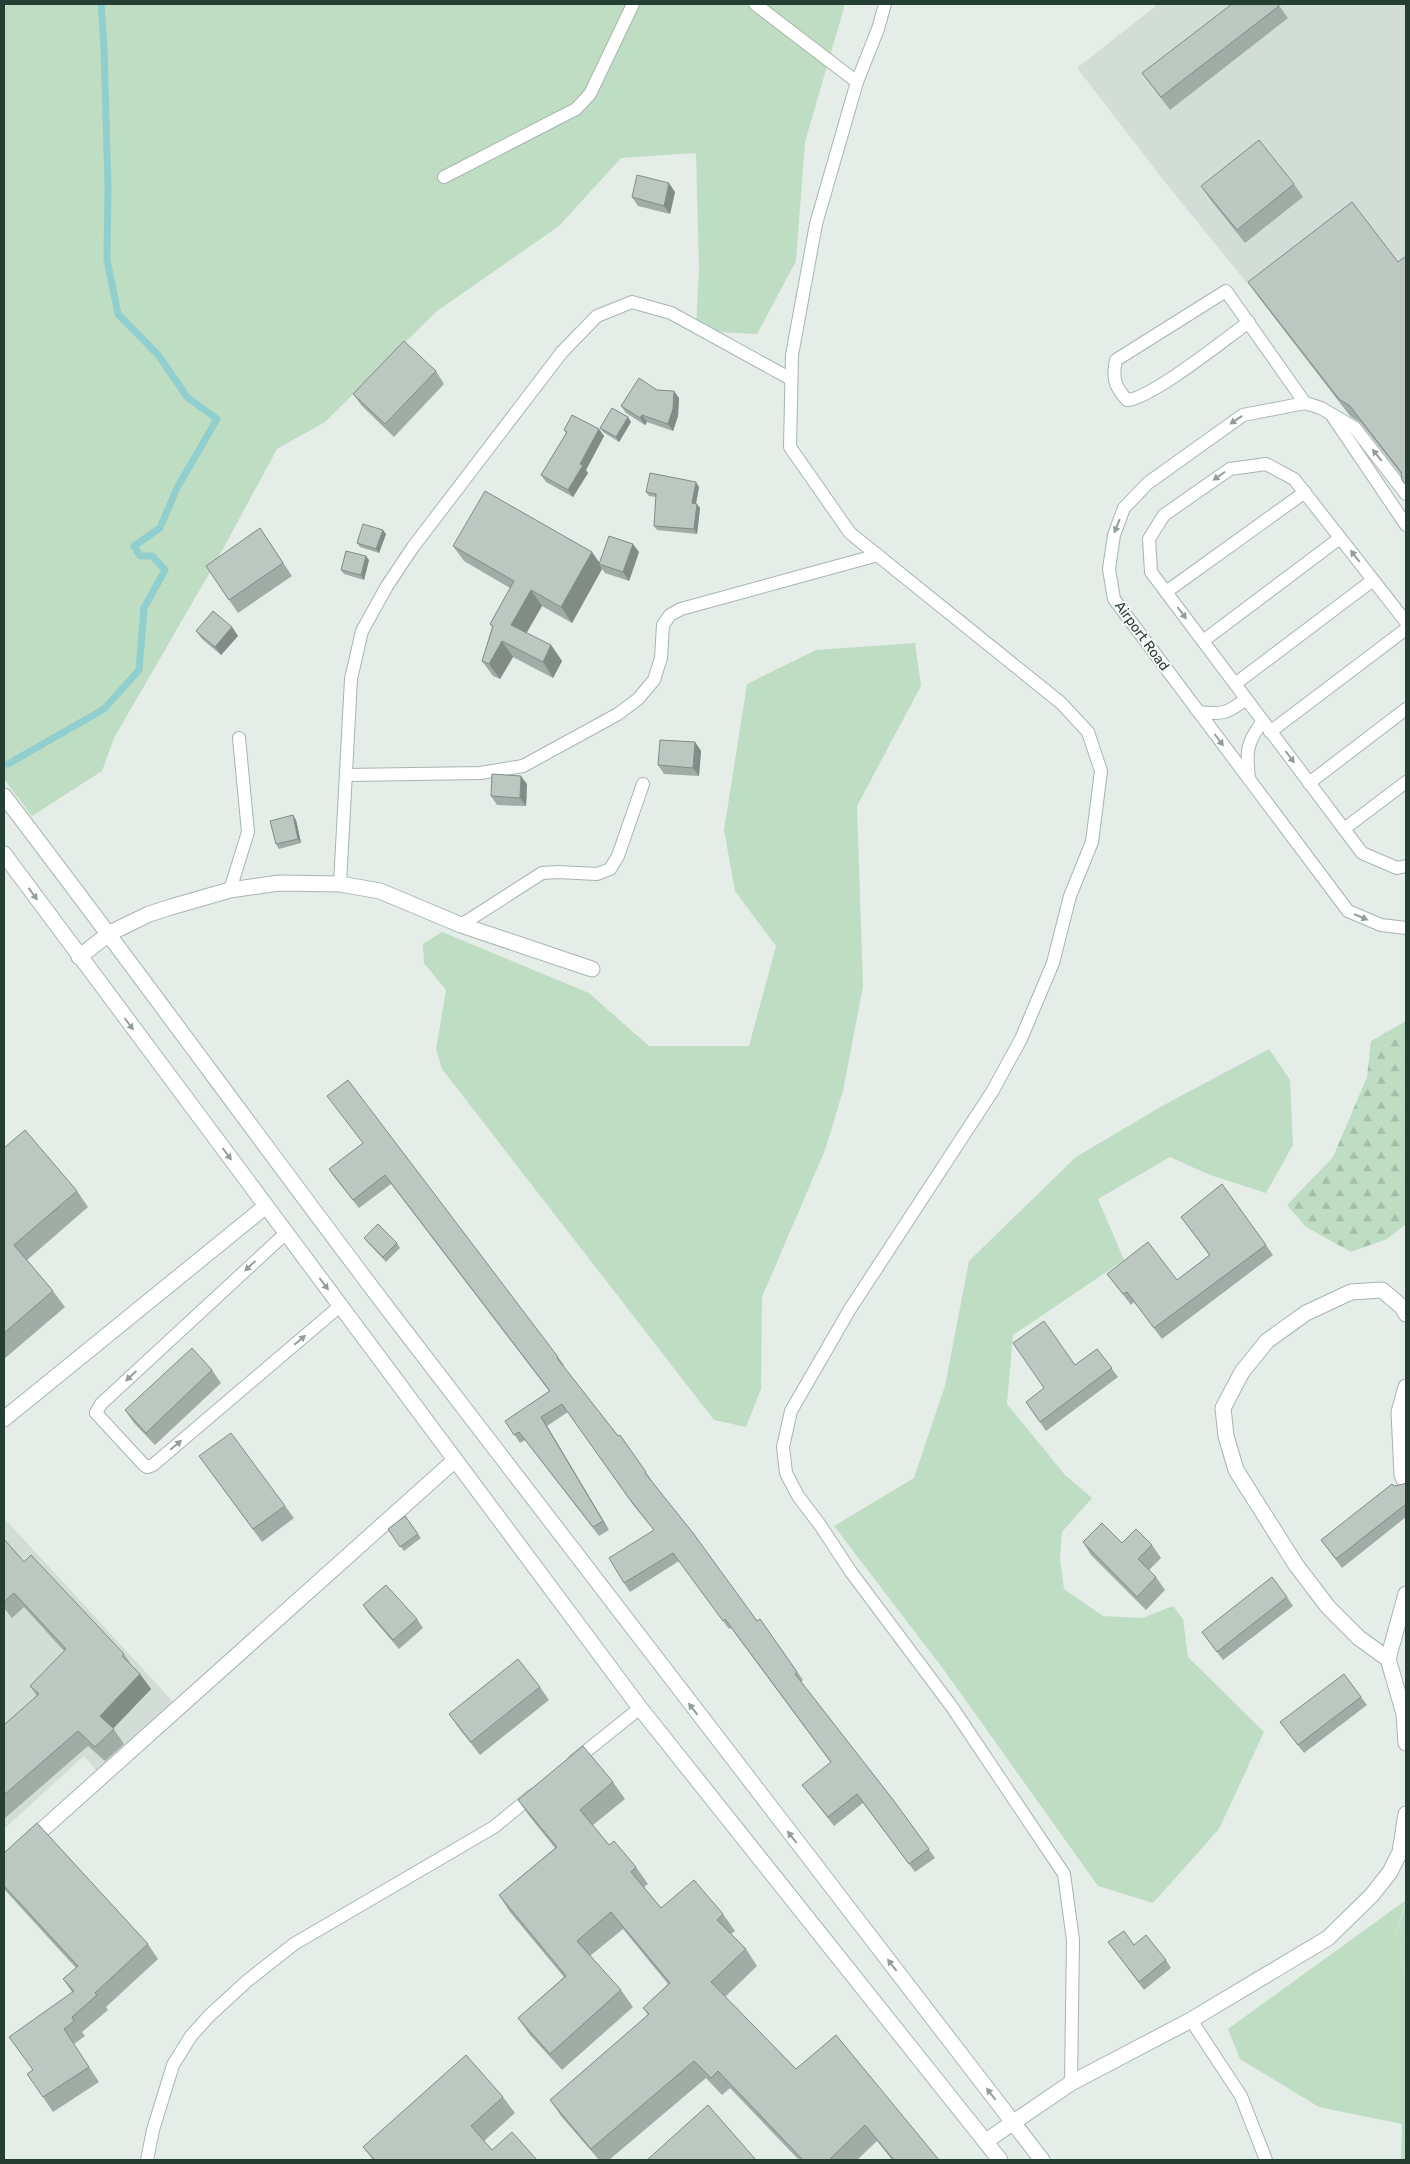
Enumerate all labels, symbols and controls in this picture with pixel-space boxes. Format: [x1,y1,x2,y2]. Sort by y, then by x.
one-way arrow [1230,415,1243,425]
one-way arrow [1371,449,1382,462]
one-way arrow [1212,471,1226,481]
one-way arrow [1113,519,1121,534]
one-way arrow [1349,550,1360,563]
street label: Airport Road [1111,598,1173,674]
one-way arrow [1177,606,1187,620]
one-way arrow [1214,733,1224,747]
one-way arrow [1284,750,1295,763]
one-way arrow [27,887,37,900]
one-way arrow [1354,913,1368,921]
one-way arrow [124,1017,135,1030]
one-way arrow [222,1147,232,1161]
one-way arrow [244,1260,256,1272]
one-way arrow [319,1277,329,1291]
one-way arrow [294,1334,306,1346]
one-way arrow [124,1371,137,1382]
one-way arrow [170,1439,182,1451]
one-way arrow [687,1702,698,1715]
one-way arrow [787,1830,797,1844]
one-way arrow [886,1959,897,1972]
one-way arrow [986,2087,996,2101]

